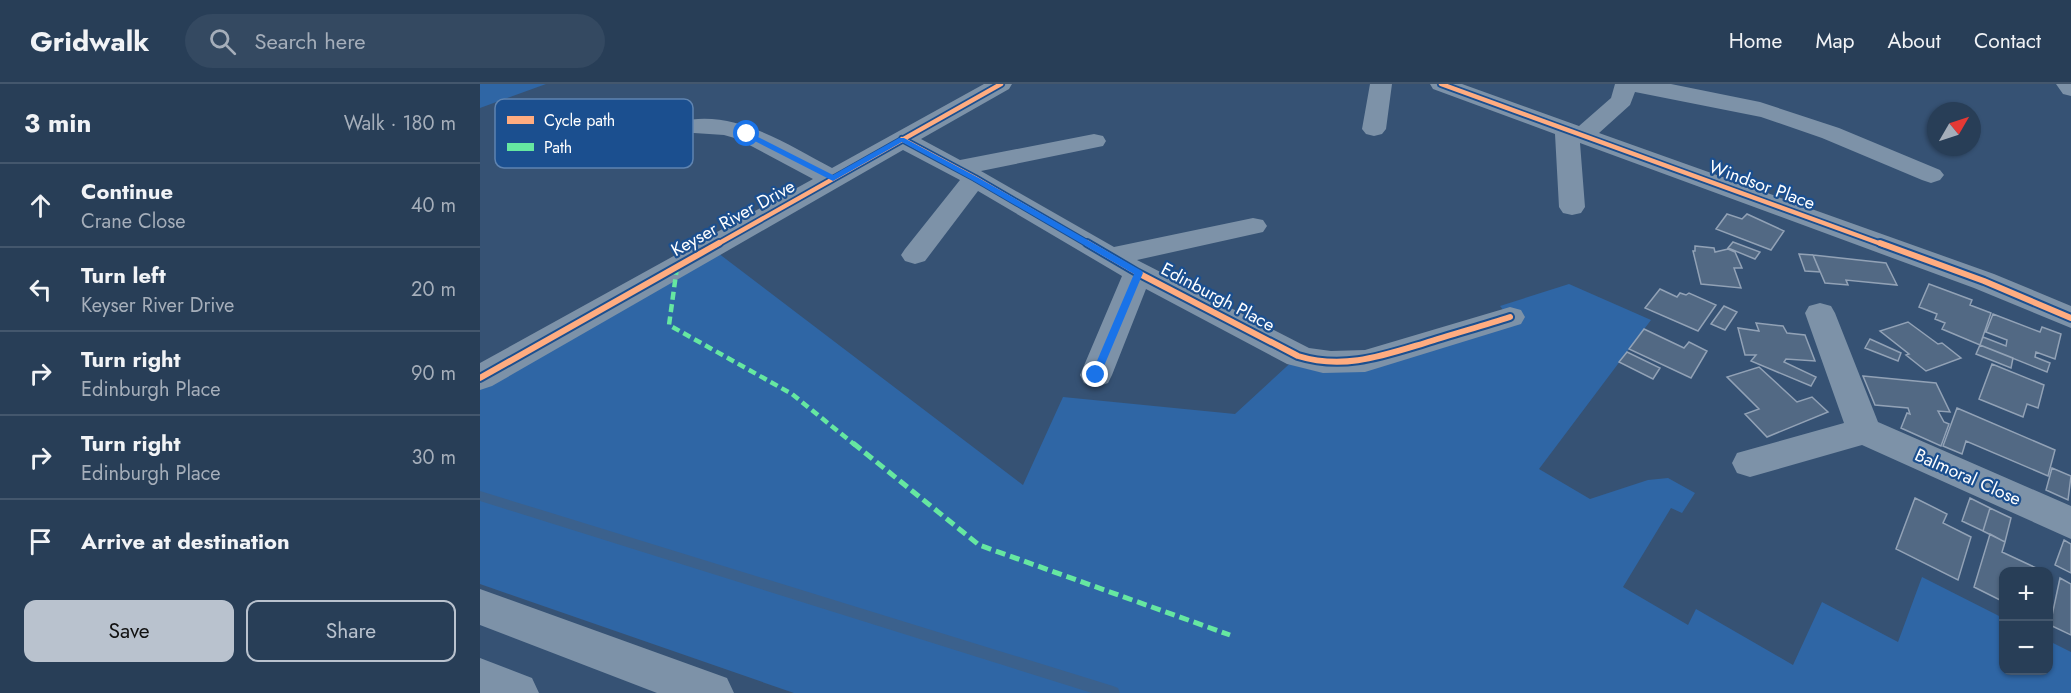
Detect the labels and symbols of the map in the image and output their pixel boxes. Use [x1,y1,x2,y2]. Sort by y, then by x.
legend [495,99,693,168]
north arrow [1927,102,1981,156]
text: Cycle path [544,109,615,132]
route start [733,120,759,146]
text: Path [544,136,572,159]
street label: Windsor Place [1705,154,1819,216]
street label: Keyser River Drive [666,173,800,263]
street label: Edinburgh Place [1156,256,1280,338]
route end [1082,361,1108,387]
street label: Balmoral Close [1911,442,2025,512]

